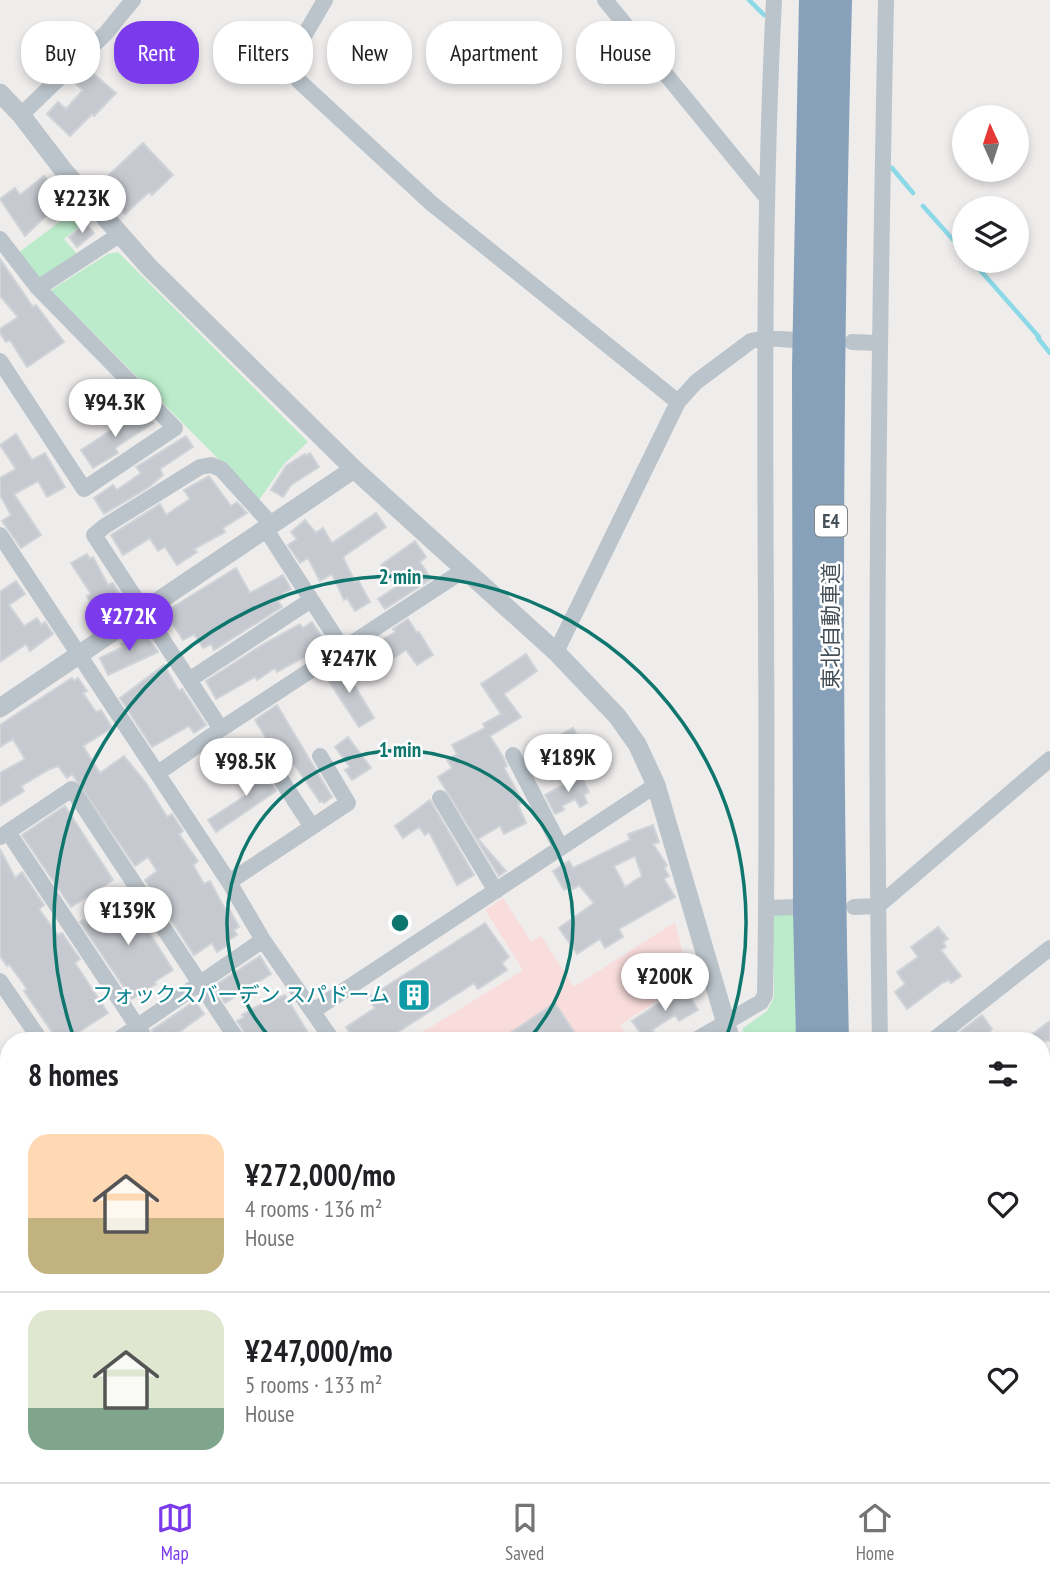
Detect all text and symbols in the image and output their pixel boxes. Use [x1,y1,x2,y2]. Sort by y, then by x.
chip: Buy [21,21,100,84]
chip: Rent [114,21,199,84]
chip: Filters [213,21,313,84]
chip: New [327,21,412,84]
chip: Apartment [426,21,562,84]
chip: House [576,21,675,84]
north arrow [952,105,1029,182]
map controls [952,105,1029,273]
pin: ¥223K [33,176,131,235]
text: ¥223K [54,183,110,212]
button: layers [952,196,1029,273]
pin: ¥94.3K [58,380,172,439]
text: ¥94.3K [85,387,145,416]
road number: E4 [815,506,847,536]
text: 2 min [379,563,421,590]
street label: 東北自動車道 [817,563,844,689]
pin: ¥272K [80,594,178,653]
text: ¥272K [101,601,157,630]
pin: ¥247K [300,636,398,695]
text: ¥247K [321,643,377,672]
pin: ¥189K [519,734,617,794]
text: 1 min [379,736,421,763]
pin: ¥98.5K [189,738,303,798]
text: ¥189K [540,742,596,771]
text: ¥98.5K [216,746,276,775]
pin: ¥139K [79,888,177,947]
text: ¥139K [100,895,156,924]
centre of rings [388,911,412,935]
pin: ¥200K [616,954,714,1013]
text: ¥200K [637,961,693,990]
building icon: フォックスバーデン スパドーム [395,976,433,1014]
place label: フォックスバーデン スパドーム [92,981,390,1008]
text: 8 homes [28,1055,119,1094]
icon: filters [984,1055,1022,1093]
text: ¥272,000/mo [245,1155,396,1194]
icon: home [84,1162,168,1246]
icon: heart [984,1185,1022,1223]
text: 4 rooms · 136 m² [245,1194,382,1223]
text: House [245,1223,295,1252]
text: ¥247,000/mo [245,1331,393,1370]
icon: home [84,1338,168,1422]
icon: heart [984,1361,1022,1399]
text: 5 rooms · 133 m² [245,1370,382,1399]
text: House [245,1399,295,1428]
tab: Map [156,1499,194,1565]
tab: Saved [505,1499,544,1565]
tab: Home [856,1499,894,1565]

